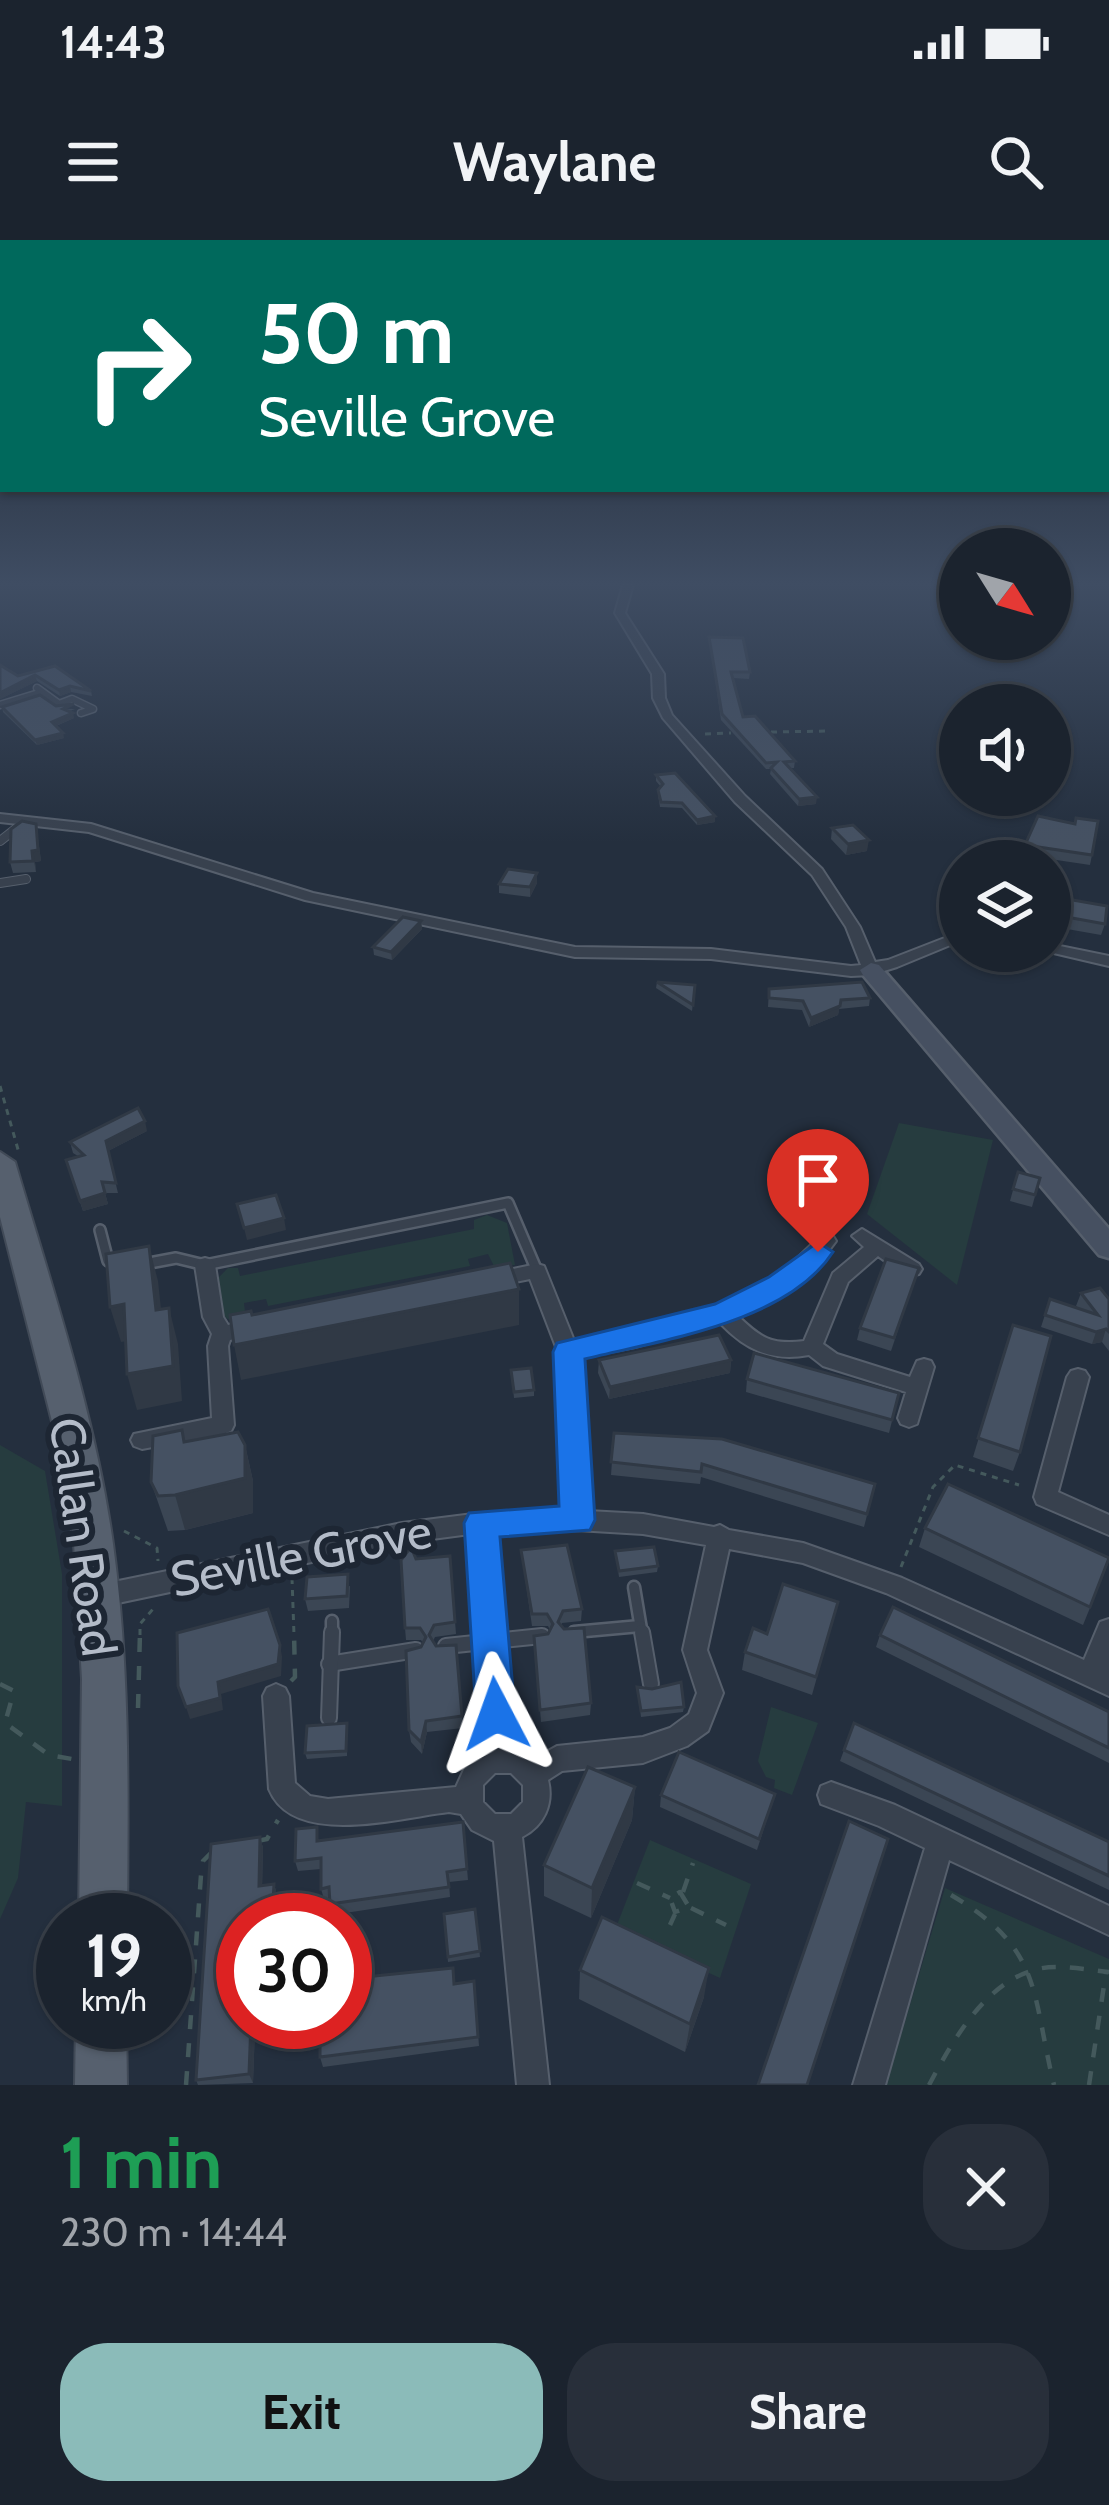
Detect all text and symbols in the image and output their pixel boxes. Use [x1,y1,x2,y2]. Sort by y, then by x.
text: 14:43 [60,15,167,69]
icon: menu [60,129,126,195]
text: Waylane [453,129,656,195]
icon: search [983,129,1049,195]
text: 50 m [258,282,454,384]
icon: right [60,288,216,444]
text: Seville Grove [258,384,555,450]
north arrow [939,528,1071,660]
map controls [939,528,1071,972]
button: sound [939,684,1071,816]
button: layers [939,840,1071,972]
pin [767,1129,869,1252]
icon: arrive [785,1147,851,1213]
street label: Callan Road [38,1414,128,1660]
street label: Seville Grove [166,1501,436,1609]
position arrow [433,1651,559,1777]
speed limit sign: 30 [216,1893,372,2049]
text: 19 [86,1919,142,1992]
text: km/h [81,1982,147,2019]
text: 1 min [60,2119,222,2206]
button: close [923,2124,1049,2250]
text: 230 m · 14:44 [60,2208,287,2256]
button: Exit [60,2343,543,2481]
button: Share [567,2343,1049,2481]

